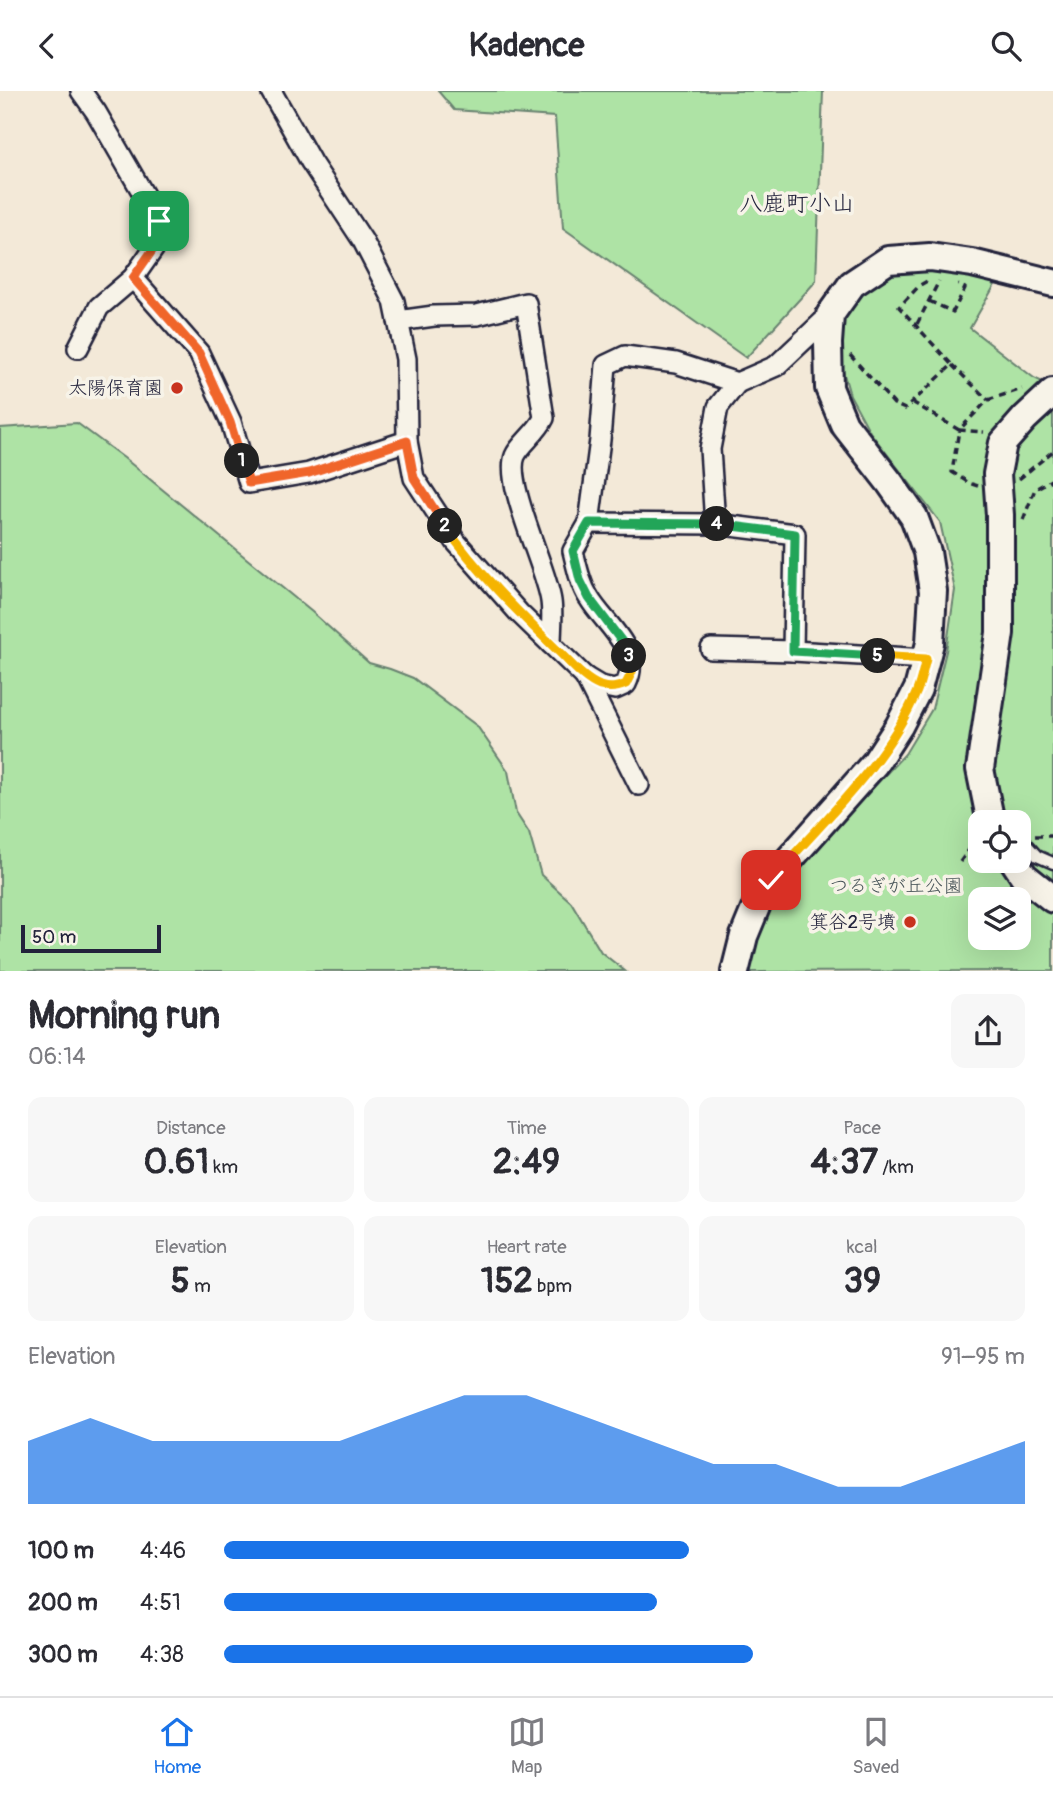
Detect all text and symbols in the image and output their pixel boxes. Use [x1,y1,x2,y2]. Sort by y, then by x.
text: Kadence [469,26,584,66]
icon: back [28,27,66,65]
icon: search [987,27,1025,65]
district label: 八鹿町小山 [740,189,855,218]
pin [129,191,189,251]
icon: arrive [140,202,178,240]
place label: 太陽保育園 [68,376,163,400]
marker: 太陽保育園 [169,380,185,396]
pin: 1 [224,443,260,479]
text: 1 [238,448,245,472]
pin: 4 [700,507,734,541]
pin: 2 [428,509,462,543]
text: 4 [711,511,722,535]
text: 2 [439,513,450,537]
pin: 3 [612,639,646,673]
pin: 5 [860,639,896,673]
text: 3 [623,643,634,667]
text: 5 [872,643,883,667]
map controls [968,810,1031,950]
button: locate [968,810,1031,873]
pin [741,850,801,910]
icon: check [752,861,790,899]
park label: つるぎが丘公園 [829,874,963,898]
button: layers [968,887,1031,950]
place label: 箕谷2号墳 [809,910,896,934]
marker: 箕谷2号墳 [902,914,918,930]
scale bar [21,923,161,954]
text: 50 m [32,925,76,949]
text: Morning run [28,992,220,1040]
button: share [951,994,1025,1068]
text: 06:14 [28,1042,86,1071]
text: Distance [156,1116,226,1140]
text: Time [507,1116,546,1140]
text: Pace [843,1116,881,1140]
text: 0.61 [144,1140,209,1184]
text: 2:49 [493,1140,560,1184]
text: 4:37 [810,1140,878,1184]
text: km [209,1155,238,1179]
text: /km [878,1155,914,1179]
text: Elevation [155,1235,227,1259]
text: Heart rate [486,1235,567,1259]
text: kcal [847,1235,878,1259]
text: 5 [171,1259,190,1303]
text: 152 [481,1259,533,1303]
text: 39 [843,1259,881,1303]
text: m [190,1274,211,1298]
text: bpm [533,1274,572,1298]
text: Elevation [28,1342,116,1371]
text: 91–95 m [941,1342,1025,1371]
text: 100 m [28,1536,94,1565]
text: 4:46 [140,1536,186,1565]
text: 200 m [28,1588,98,1617]
text: 4:51 [140,1588,181,1617]
text: 300 m [28,1640,98,1669]
text: 4:38 [140,1640,184,1669]
tab: Home [153,1713,201,1779]
tab: Map [508,1713,546,1779]
tab: Saved [853,1713,900,1779]

